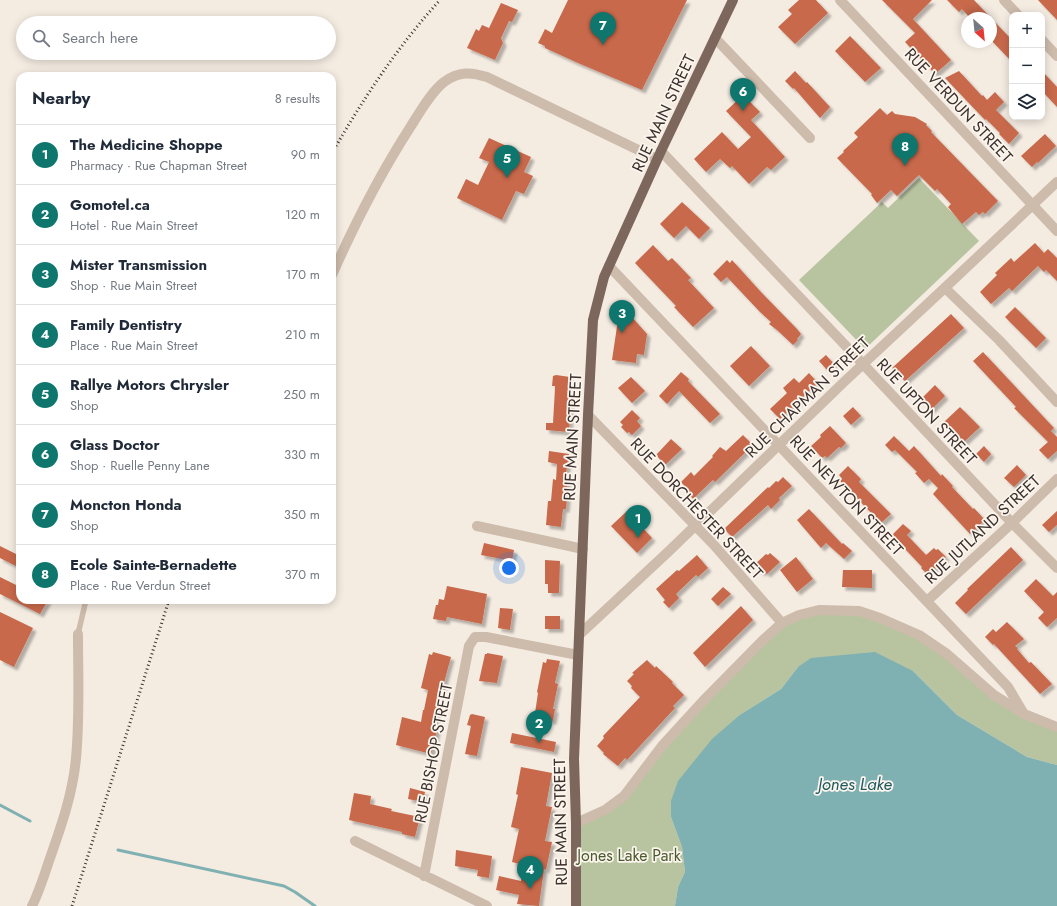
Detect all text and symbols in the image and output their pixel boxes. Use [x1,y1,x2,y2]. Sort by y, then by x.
pin: 7 [590,12,616,45]
north arrow [961,12,997,48]
map controls [1009,12,1045,120]
button: + [1009,12,1045,48]
search box [16,16,336,60]
icon: search [30,27,52,49]
text: Search here [62,27,138,49]
street label: RUE VERDUN STREET [899,43,1018,168]
button: − [1009,48,1045,84]
street label: RUE MAIN STREET [626,50,701,176]
pin: 6 [730,78,756,111]
button: layers [1009,84,1045,120]
text: Nearby [32,86,90,110]
text: 8 results [275,89,320,108]
pin: 8 [892,133,918,166]
text: The Medicine Shoppe [70,134,223,156]
text: 1 [42,145,48,164]
text: 90 m [291,145,320,164]
pin: 5 [494,145,520,178]
text: Pharmacy · Rue Chapman Street [70,156,247,175]
text: Gomotel.ca [70,194,150,216]
text: 2 [41,205,49,224]
text: 120 m [285,205,320,224]
text: Hotel · Rue Main Street [70,216,198,235]
text: Mister Transmission [70,254,207,276]
text: 3 [41,265,49,284]
text: 170 m [285,265,320,284]
text: Shop · Rue Main Street [70,276,197,295]
pin: 3 [609,300,635,333]
text: Family Dentistry [70,314,182,336]
text: 4 [40,325,50,344]
text: 210 m [285,325,320,344]
street label: RUE CHAPMAN STREET [740,331,875,463]
text: Place · Rue Main Street [70,336,198,355]
street label: RUE UPTON STREET [871,353,982,470]
street label: RUE MAIN STREET [558,372,587,501]
text: Rallye Motors Chrysler [70,374,229,396]
text: 5 [41,385,49,404]
text: 250 m [283,385,320,404]
text: Shop [70,396,98,415]
street label: RUE NEWTON STREET [785,430,909,561]
street label: RUE DORCHESTER STREET [625,433,769,584]
text: Glass Doctor [70,434,160,456]
text: 6 [41,445,49,464]
text: 330 m [284,445,320,464]
text: Shop · Ruelle Penny Lane [70,456,210,475]
street label: RUE JUTLAND STREET [919,469,1046,589]
text: Moncton Honda [70,494,182,516]
text: 7 [41,505,49,524]
text: 350 m [284,505,320,524]
pin: 1 [625,505,651,538]
text: Shop [70,516,98,535]
text: Ecole Sainte-Bernadette [70,554,237,576]
your location [499,558,519,578]
text: 8 [41,565,49,584]
text: 370 m [284,565,320,584]
text: Place · Rue Verdun Street [70,576,210,595]
street label: RUE BISHOP STREET [409,681,458,825]
pin: 2 [526,710,552,743]
street label: RUE MAIN STREET [548,758,573,886]
water label: Jones Lake [815,772,893,796]
park label: Jones Lake Park [575,844,682,867]
pin: 4 [517,856,543,889]

